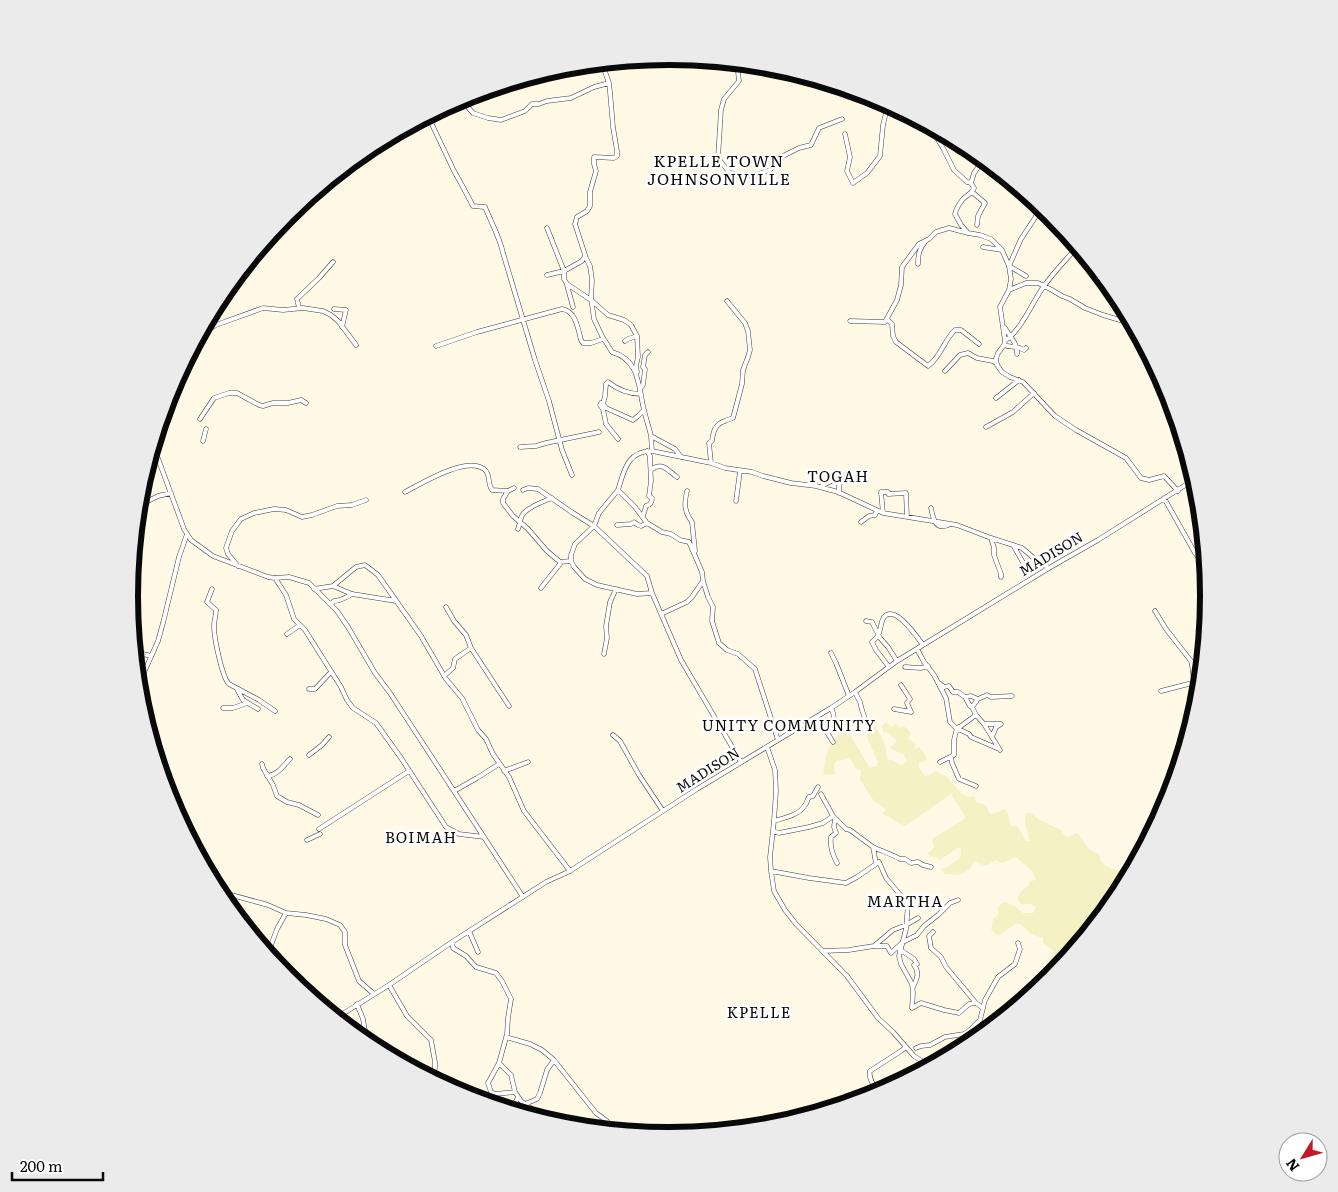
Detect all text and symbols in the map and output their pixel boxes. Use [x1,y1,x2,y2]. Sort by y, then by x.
district label: KPELLE TOWN JOHNSONVILLE [647,148,791,190]
district label: TOGAH [807,464,869,487]
street label: MADISON [1015,526,1086,580]
district label: UNITY COMMUNITY [702,713,876,736]
street label: MADISON [672,742,743,797]
district label: BOIMAH [385,825,457,848]
district label: MARTHA [867,889,943,912]
district label: KPELLE [727,1000,791,1023]
north arrow [1278,1132,1328,1182]
scale bar [12,1150,104,1182]
text: 200 m [20,1154,63,1177]
text: N [1280,1155,1303,1176]

